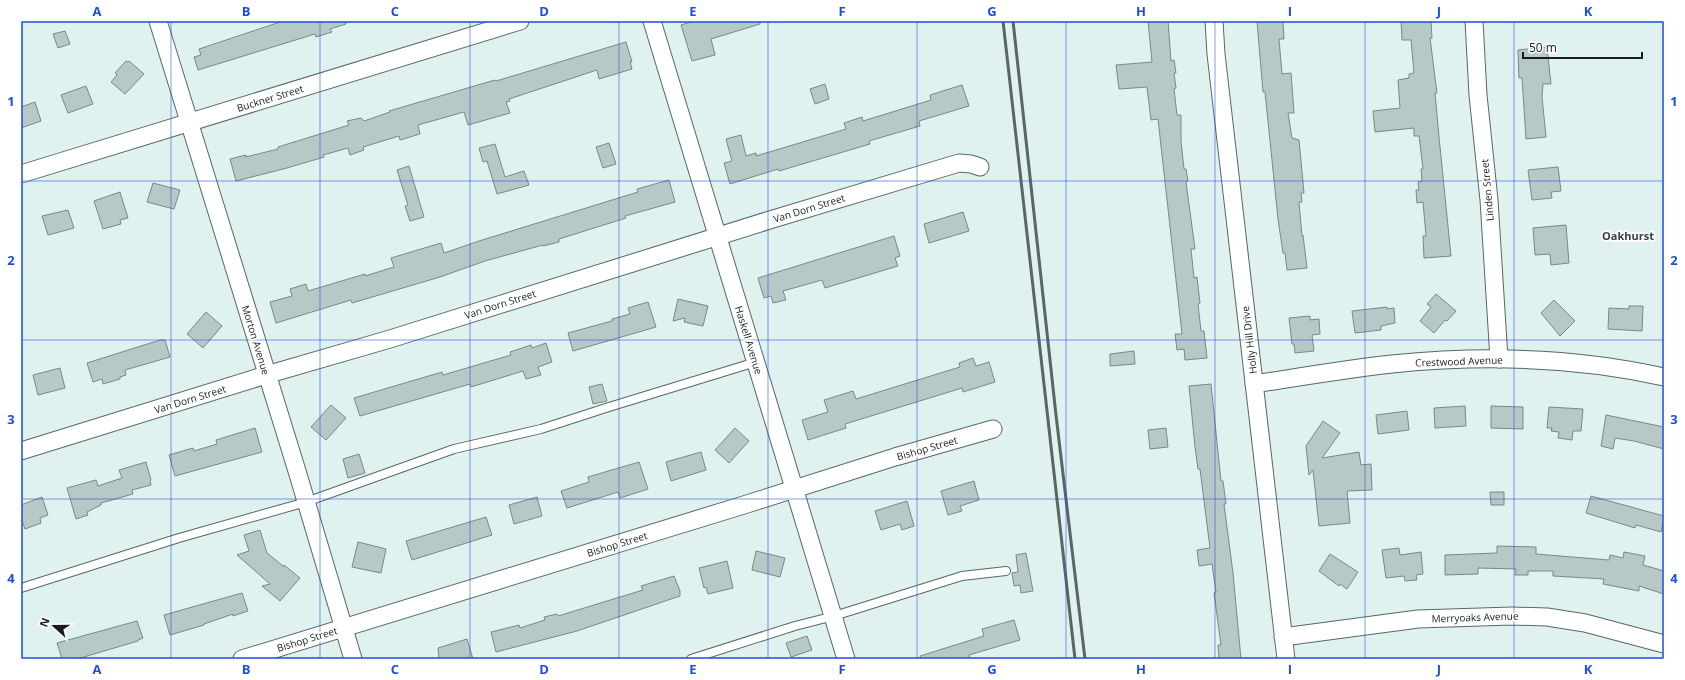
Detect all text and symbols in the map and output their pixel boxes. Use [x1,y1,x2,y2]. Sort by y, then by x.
text: A [93,2,102,20]
text: B [242,2,251,20]
text: C [391,2,399,20]
text: D [539,2,549,20]
text: E [689,2,697,20]
text: F [838,2,846,20]
text: G [987,2,997,20]
text: H [1136,2,1146,20]
text: I [1288,2,1292,20]
text: J [1436,2,1441,20]
text: K [1584,2,1593,20]
scale bar [1523,34,1642,60]
text: 50 m [1529,39,1557,56]
street label: Buckner Street [235,81,305,115]
text: 1 [7,92,15,110]
text: 1 [1670,92,1678,110]
street label: Linden Street [1477,158,1497,222]
street label: Van Dorn Street [771,190,847,226]
district label: Oakhurst [1602,228,1654,243]
text: 2 [7,251,15,269]
text: 2 [1670,251,1678,269]
street label: Van Dorn Street [463,286,538,322]
street label: Morton Avenue [239,303,273,377]
street label: Haskell Avenue [732,304,766,376]
street label: Holly Hill Drive [1238,305,1260,375]
street label: Crestwood Avenue [1415,352,1503,370]
street label: Van Dorn Street [152,381,228,417]
text: 3 [7,410,15,428]
text: 3 [1670,410,1678,428]
street label: Bishop Street [895,433,959,463]
street label: Bishop Street [585,528,649,560]
text: 4 [7,569,15,587]
text: 4 [1670,569,1678,587]
north arrow [34,606,74,646]
street label: Merryoaks Avenue [1431,608,1519,626]
text: N [36,615,53,629]
street label: Bishop Street [275,623,339,655]
text: A [93,660,102,678]
text: B [242,660,251,678]
text: C [391,660,399,678]
text: D [539,660,549,678]
text: E [689,660,697,678]
text: F [838,660,846,678]
text: G [987,660,997,678]
text: H [1136,660,1146,678]
text: I [1288,660,1292,678]
text: J [1436,660,1441,678]
text: K [1584,660,1593,678]

